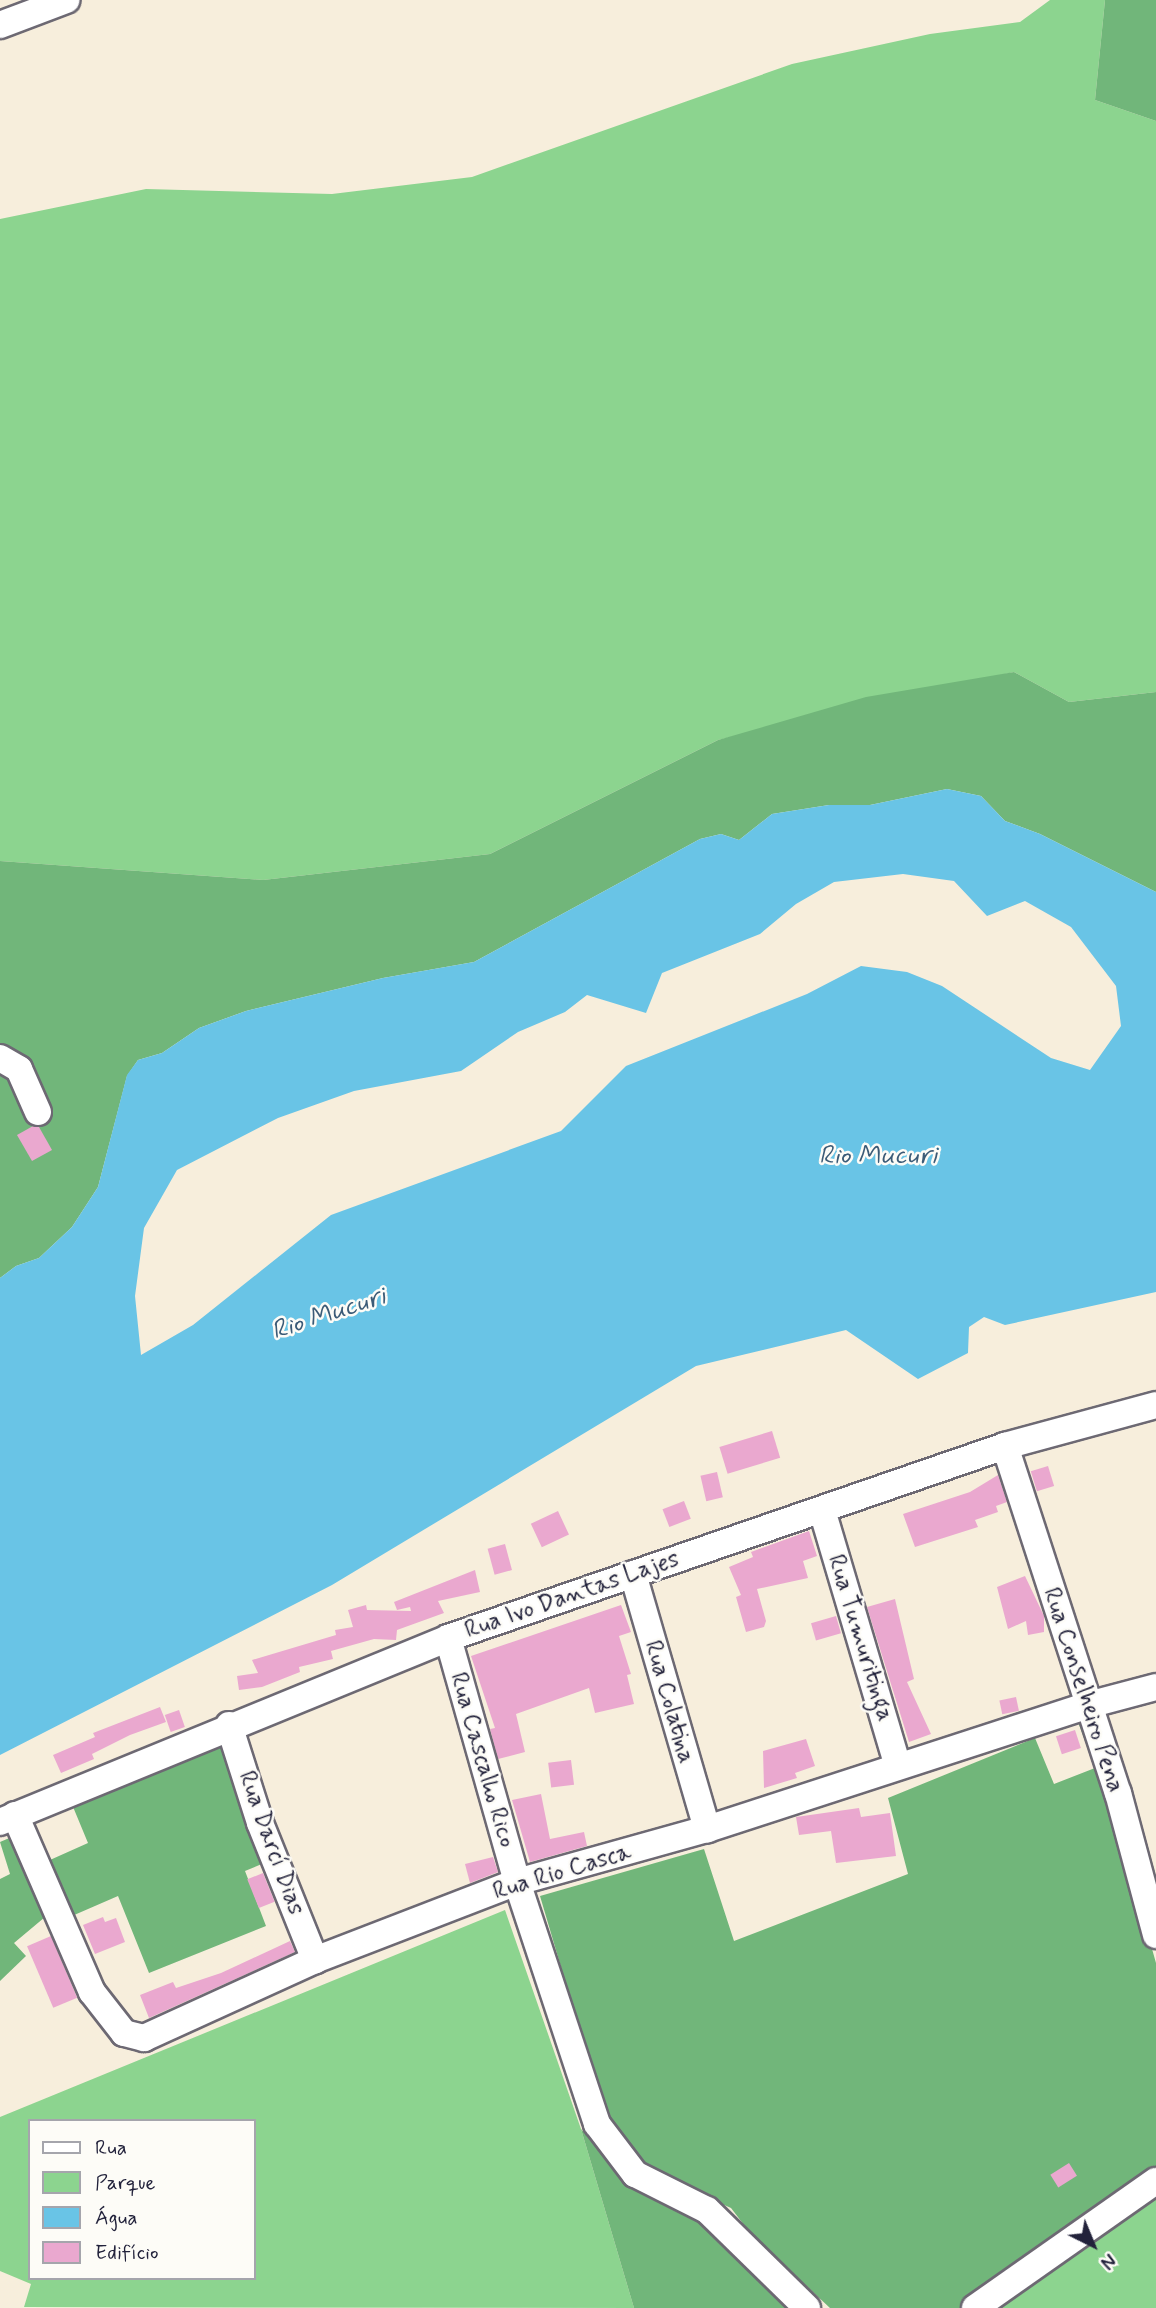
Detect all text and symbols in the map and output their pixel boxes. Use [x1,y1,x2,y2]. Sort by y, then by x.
water label: Rio Mucuri [821,1141,935,1173]
water label: Rio Mucuri [270,1283,388,1347]
street label: Rua Ivo Dantas Lajes [463,1545,681,1645]
street label: Rua Tumuritinga [822,1555,898,1721]
street label: Rua Conselheiro Pena [1036,1584,1130,1796]
street label: Rua Colatina [638,1637,700,1767]
street label: Rua Cascalho Rico [444,1670,520,1850]
street label: Rua Darcí Dias [232,1768,310,1918]
street label: Rua Rio Casca [491,1838,633,1906]
legend [28,2119,256,2280]
text: Rua [95,2134,127,2162]
text: Parque [95,2169,155,2197]
text: Água [95,2204,137,2232]
north arrow [1058,2210,1128,2280]
text: Edifício [95,2239,159,2267]
text: N [1095,2247,1121,2274]

